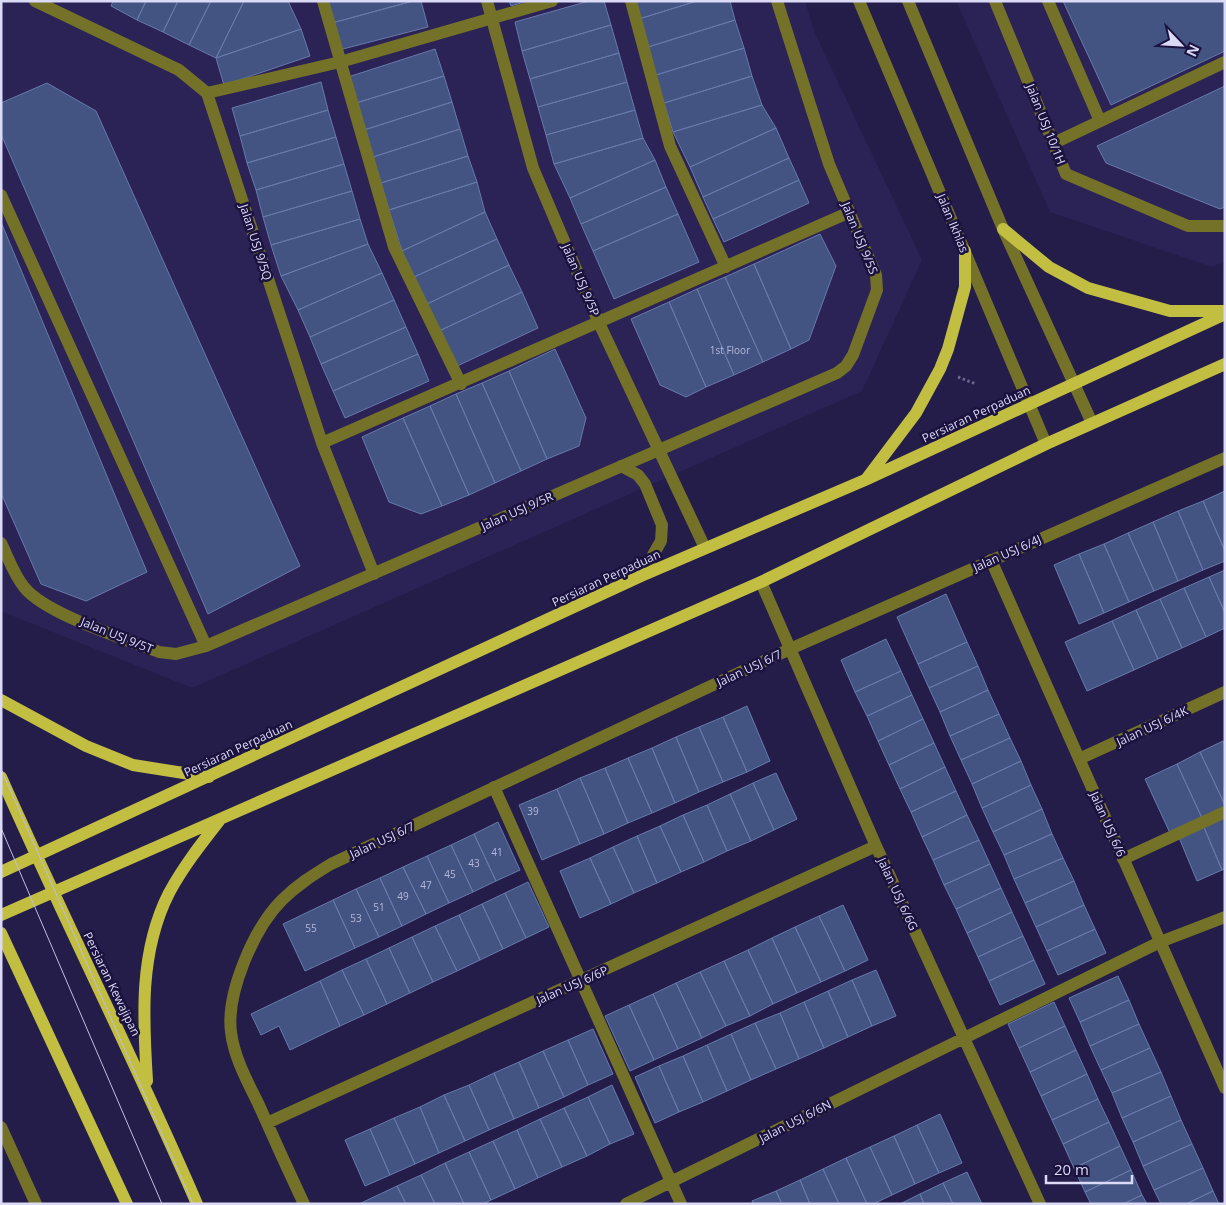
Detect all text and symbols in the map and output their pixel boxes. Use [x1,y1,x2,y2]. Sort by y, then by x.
north arrow [1156,20,1206,70]
text: N [1182,42,1204,60]
street label: Jalan USJ 10/1H [1022,80,1070,167]
street label: Jalan Ikhlas [933,190,973,255]
street label: Jalan USJ 9/5S [837,198,882,277]
street label: Jalan USJ 9/5Q [235,201,276,282]
street label: Jalan USJ 9/5P [558,240,604,319]
house number: 1st Floor [710,343,750,357]
street label: Persiaran Perpaduan [919,381,1033,447]
street label: Jalan USJ 9/5R [477,487,556,535]
street label: Jalan USJ 6/4J [969,530,1044,576]
street label: Persiaran Perpaduan [549,545,663,611]
street label: Jalan USJ 9/5T [77,612,156,657]
street label: Jalan USJ 6/7 [713,645,784,691]
street label: Jalan USJ 6/4K [1113,702,1191,750]
street label: Persiaran Perpaduan [181,715,295,781]
street label: Jalan USJ 6/6 [1086,788,1130,859]
house number: 39 [527,804,539,818]
street label: Jalan USJ 6/7 [346,817,417,863]
house number: 41 [491,845,503,859]
street label: Jalan USJ 6/6G [873,854,922,933]
house number: 43 [468,856,480,870]
house number: 45 [444,867,456,881]
house number: 47 [420,878,432,892]
house number: 49 [397,889,409,903]
house number: 51 [373,900,385,914]
house number: 53 [350,911,362,925]
house number: 55 [305,921,317,935]
street label: Persiaran Kewajipan [79,929,145,1039]
street label: Jalan USJ 6/6P [532,962,611,1009]
street label: Jalan USJ 6/6N [755,1096,834,1147]
scale bar [1046,1152,1132,1184]
text: 20 m [1054,1159,1089,1179]

